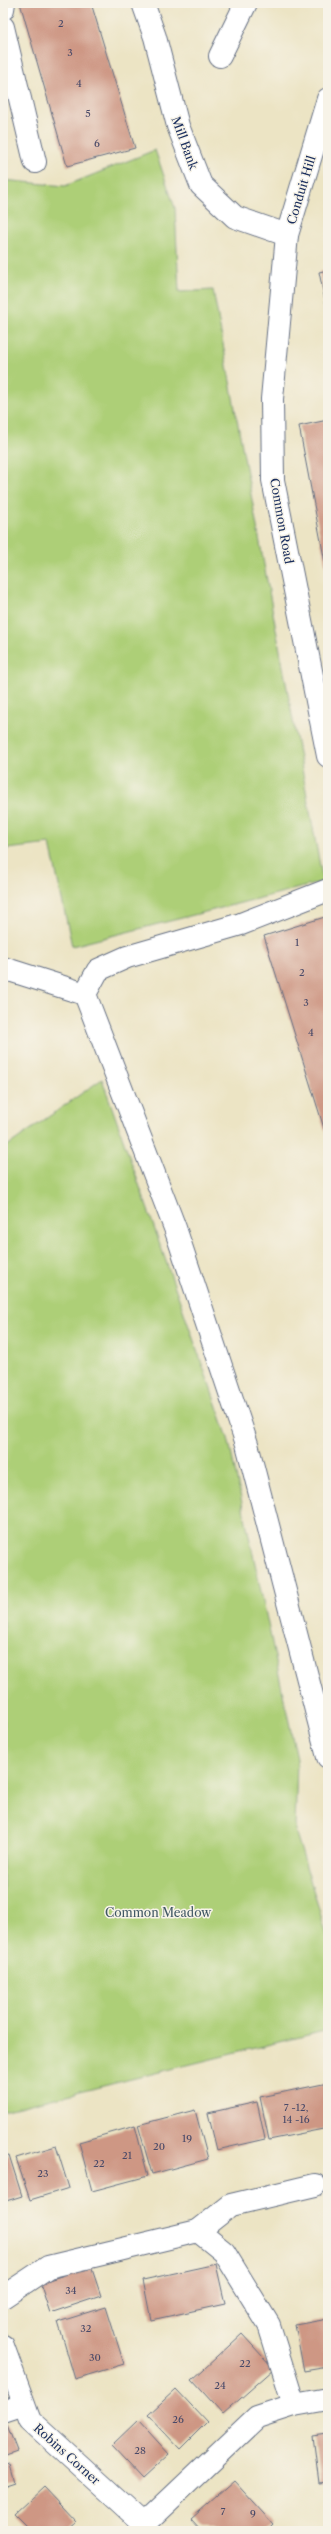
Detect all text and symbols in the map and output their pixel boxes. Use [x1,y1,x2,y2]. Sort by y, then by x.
house number: 2 [58,17,64,30]
house number: 3 [67,46,73,59]
house number: 4 [76,77,82,90]
house number: 5 [85,107,91,120]
street label: Mill Bank [169,114,202,173]
house number: 6 [94,137,100,150]
street label: Conduit Hill [283,153,319,226]
street label: Common Road [267,477,297,566]
house number: 1 [295,936,300,949]
house number: 2 [299,966,305,979]
house number: 3 [303,996,309,1009]
house number: 4 [308,1026,314,1039]
park label: Common Meadow [105,1905,212,1920]
house number: 7 -12, 14 -16 [282,2101,310,2126]
house number: 19 [182,2132,192,2145]
house number: 20 [153,2140,165,2153]
house number: 21 [122,2149,133,2162]
house number: 22 [93,2157,105,2170]
house number: 23 [37,2167,49,2180]
house number: 34 [65,2284,77,2297]
house number: 32 [80,2322,92,2335]
house number: 30 [89,2351,101,2364]
house number: 22 [239,2357,251,2370]
house number: 24 [214,2379,226,2392]
house number: 26 [172,2413,184,2426]
street label: Robins Corner [31,2420,103,2488]
house number: 28 [134,2444,146,2457]
house number: 7 [221,2505,226,2518]
house number: 9 [250,2507,256,2520]

